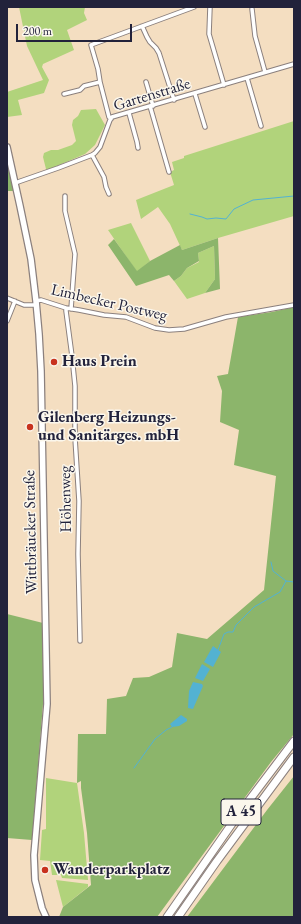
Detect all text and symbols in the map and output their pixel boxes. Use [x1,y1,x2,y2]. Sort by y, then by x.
scale bar [18,16,134,42]
text: 200 m [23,23,52,39]
street label: Gartenstraße [111,74,193,116]
street label: Limbecker Postweg [49,280,169,326]
place label: Haus Prein [62,352,137,372]
marker: Haus Prein [49,357,59,367]
place label: Gilenberg Heizungs- und Sanitärges. mbH [38,408,179,446]
marker: Gilenberg Heizungs- und Sanitärges. mbH [25,422,35,432]
street label: Höhenweg [56,465,76,533]
street label: Wittbräucker Straße [20,470,42,594]
road number: A 45 [221,799,261,825]
place label: Wanderparkplatz [53,860,170,880]
marker: Wanderparkplatz [40,865,50,875]

